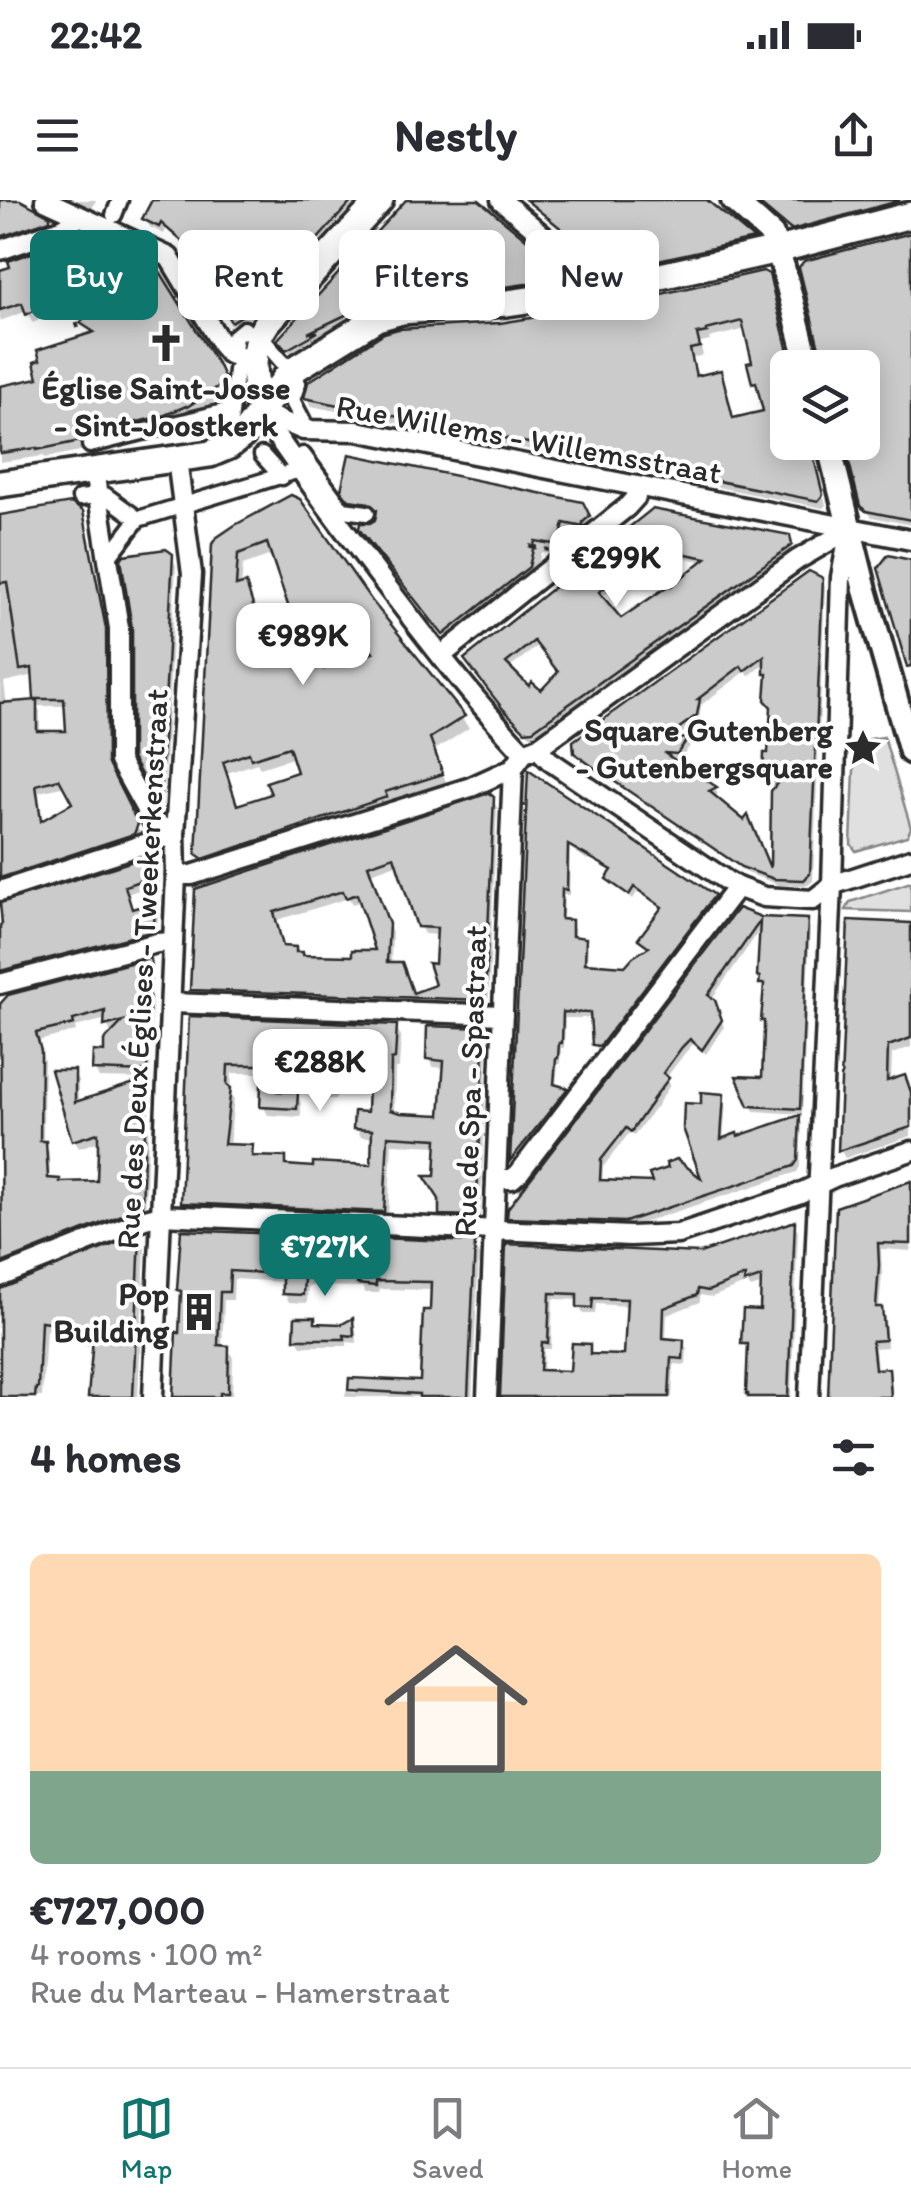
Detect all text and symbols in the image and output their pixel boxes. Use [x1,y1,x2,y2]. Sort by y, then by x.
text: 22:42 [50,12,142,58]
icon: menu [30,108,85,163]
text: Nestly [394,108,517,162]
icon: share [826,108,881,163]
chip: Buy [30,230,158,320]
chip: Rent [178,230,319,320]
chip: Filters [339,230,505,320]
chip: New [525,230,659,320]
church icon: Église Saint-Josse - Sint-Joostkerk [145,322,187,364]
map controls [770,350,880,460]
button: layers [770,350,880,460]
place label: Église Saint-Josse - Sint-Joostkerk [42,369,290,444]
street label: Rue Willems - Willemsstraat [333,386,725,492]
pin: €299K [546,525,686,610]
text: €299K [571,538,661,576]
pin: €989K [233,603,373,688]
text: €989K [258,616,348,654]
street label: Rue des Deux Églises - Tweekerkenstraat [108,688,176,1250]
place label: Square Gutenberg - Gutenbergsquare [576,711,834,786]
place icon: Square Gutenberg - Gutenbergsquare [842,727,884,769]
street label: Rue de Spa - Spastraat [446,924,494,1238]
pin: €288K [250,1029,390,1114]
text: €288K [275,1042,365,1080]
pin: €727K [255,1214,395,1299]
text: €727K [281,1227,369,1265]
place label: Pop Building [54,1275,170,1350]
building icon: Pop Building [178,1291,220,1333]
icon: filters [826,1430,881,1485]
text: 4 homes [30,1432,181,1483]
icon: home [366,1619,546,1799]
text: €727,000 [30,1884,205,1935]
text: 4 rooms · 100 m² [30,1935,262,1973]
text: Rue du Marteau - Hamerstraat [30,1973,450,2011]
tab: Map [119,2091,174,2185]
tab: Saved [412,2091,483,2185]
tab: Home [721,2091,792,2185]

